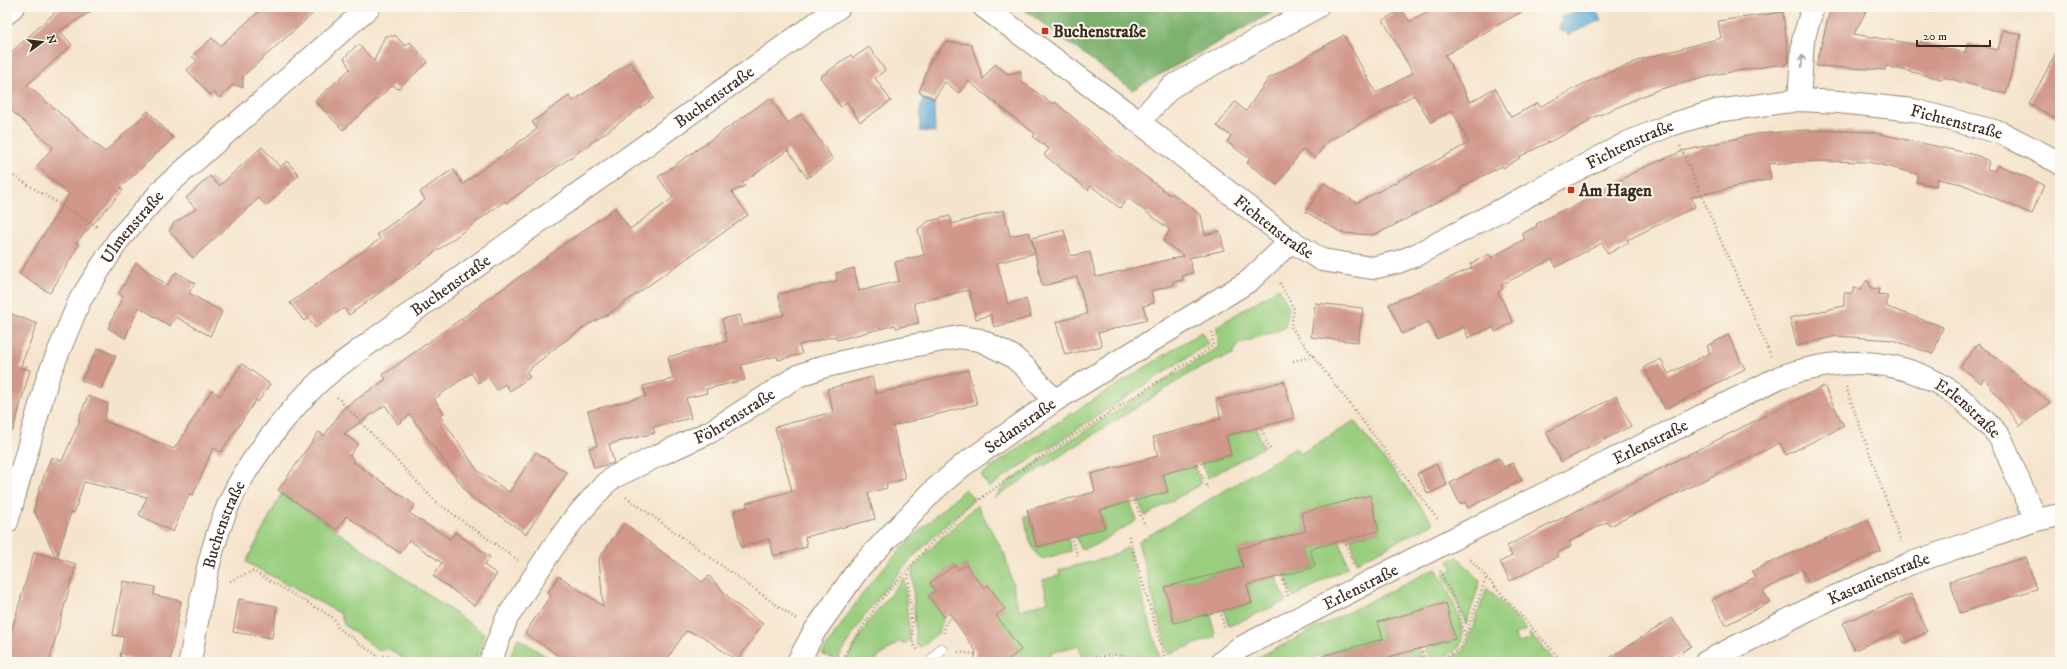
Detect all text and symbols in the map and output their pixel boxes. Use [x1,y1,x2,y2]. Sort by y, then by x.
place label: Buchenstraße [1053,21,1146,43]
north arrow [22,22,62,62]
scale bar [1917,22,1990,48]
marker: Buchenstraße [1040,26,1050,36]
text: 20 m [1923,29,1947,44]
text: N [43,33,59,46]
one-way arrow [1798,55,1805,68]
street label: Buchenstraße [670,61,759,133]
street label: Fichtenstraße [1908,100,2005,145]
street label: Fichtenstraße [1582,115,1677,175]
place label: Am Hagen [1578,180,1652,202]
marker: Am Hagen [1566,185,1576,195]
street label: Ulmenstraße [96,186,169,268]
street label: Fichtenstraße [1229,190,1318,264]
street label: Buchenstraße [407,250,495,322]
street label: Erlenstraße [1930,374,2006,443]
street label: Föhrenstraße [691,383,779,450]
street label: Sedanstraße [980,393,1060,459]
street label: Erlenstraße [1609,414,1692,470]
street label: Buchenstraße [198,477,251,571]
street label: Kastanienstraße [1825,548,1933,611]
street label: Erlenstraße [1320,559,1402,616]

